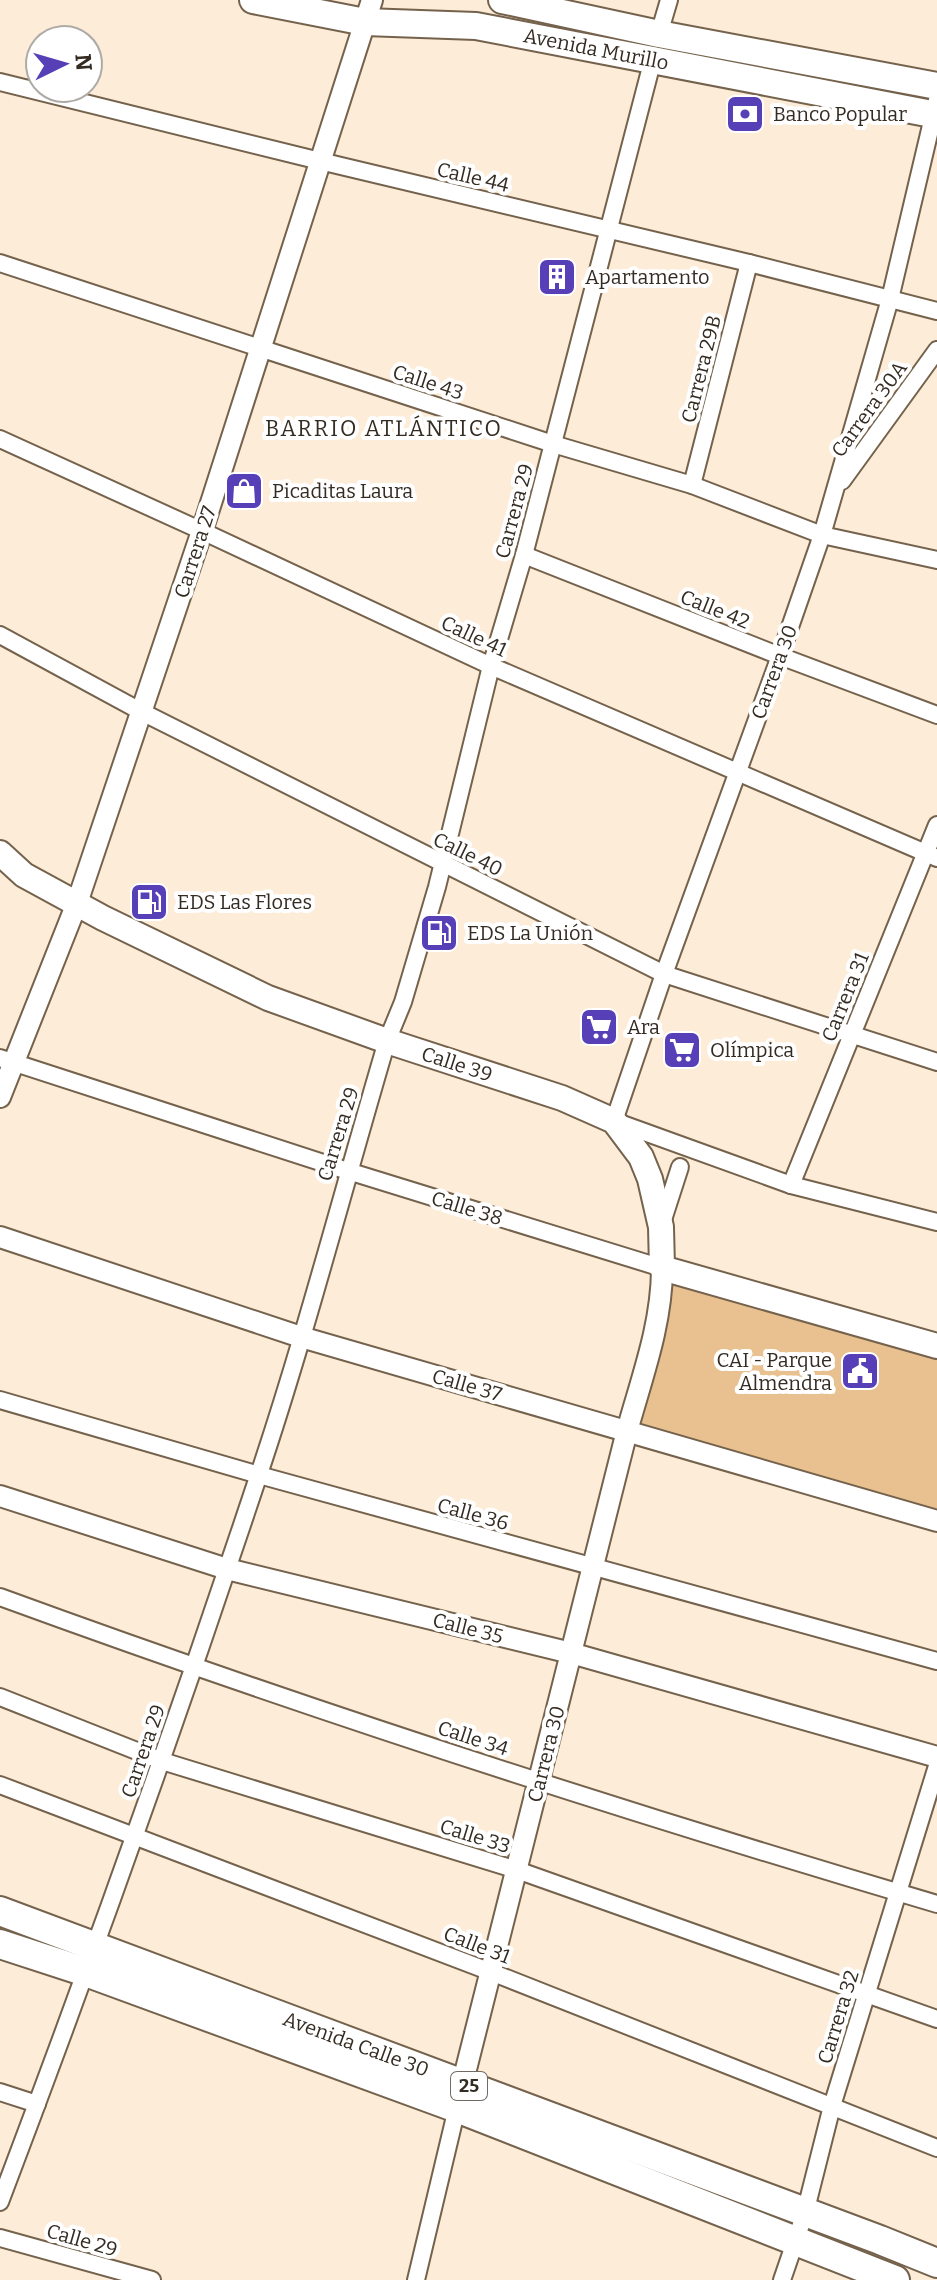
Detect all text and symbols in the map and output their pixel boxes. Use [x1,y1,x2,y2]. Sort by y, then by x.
street label: Avenida Murillo [521,23,671,75]
north arrow [24,24,104,104]
text: N [69,53,98,72]
bank icon: Banco Popular [724,93,766,135]
place label: Banco Popular [773,102,907,126]
street label: Calle 44 [435,157,512,197]
building icon: Apartamento [536,256,578,298]
place label: Apartamento [585,265,710,289]
street label: Carrera 29B [676,313,726,425]
street label: Carrera 30A [826,356,912,462]
street label: Calle 43 [390,359,466,405]
district label: BARRIO ATLÁNTICO [265,415,503,442]
street label: Carrera 29 [490,461,538,561]
shop icon: Picaditas Laura [223,470,265,512]
place label: Picaditas Laura [272,479,413,503]
street label: Carrera 27 [169,503,221,601]
street label: Calle 42 [677,584,753,634]
street label: Calle 41 [437,610,511,662]
street label: Carrera 30 [746,622,802,722]
street label: Calle 40 [429,827,507,881]
fuel station icon: EDS Las Flores [128,881,170,923]
place label: EDS Las Flores [177,890,312,914]
fuel station icon: EDS La Unión [418,912,460,954]
place label: EDS La Unión [467,921,593,945]
street label: Carrera 31 [816,949,874,1045]
supermarket icon: Ara [578,1006,620,1048]
place label: Ara [627,1015,660,1039]
supermarket icon: Olímpica [661,1029,703,1071]
place label: Olímpica [710,1038,794,1062]
street label: Calle 39 [419,1041,495,1087]
street label: Carrera 29 [312,1084,364,1184]
street label: Calle 38 [428,1186,506,1230]
place label: CAI - Parque Almendra [716,1348,832,1395]
public building icon: CAI - Parque Almendra [839,1350,881,1392]
street label: Calle 37 [429,1364,505,1406]
street label: Calle 36 [435,1493,511,1535]
street label: Calle 35 [430,1608,506,1648]
street label: Carrera 29 [116,1701,170,1801]
street label: Carrera 30 [522,1703,570,1805]
street label: Calle 34 [435,1715,512,1761]
street label: Calle 33 [437,1814,513,1858]
street label: Calle 31 [440,1921,514,1969]
street label: Carrera 32 [812,1967,864,2067]
street label: Avenida Calle 30 [280,2006,432,2082]
road number: 25 [451,2072,487,2100]
street label: Calle 29 [44,2218,120,2262]

